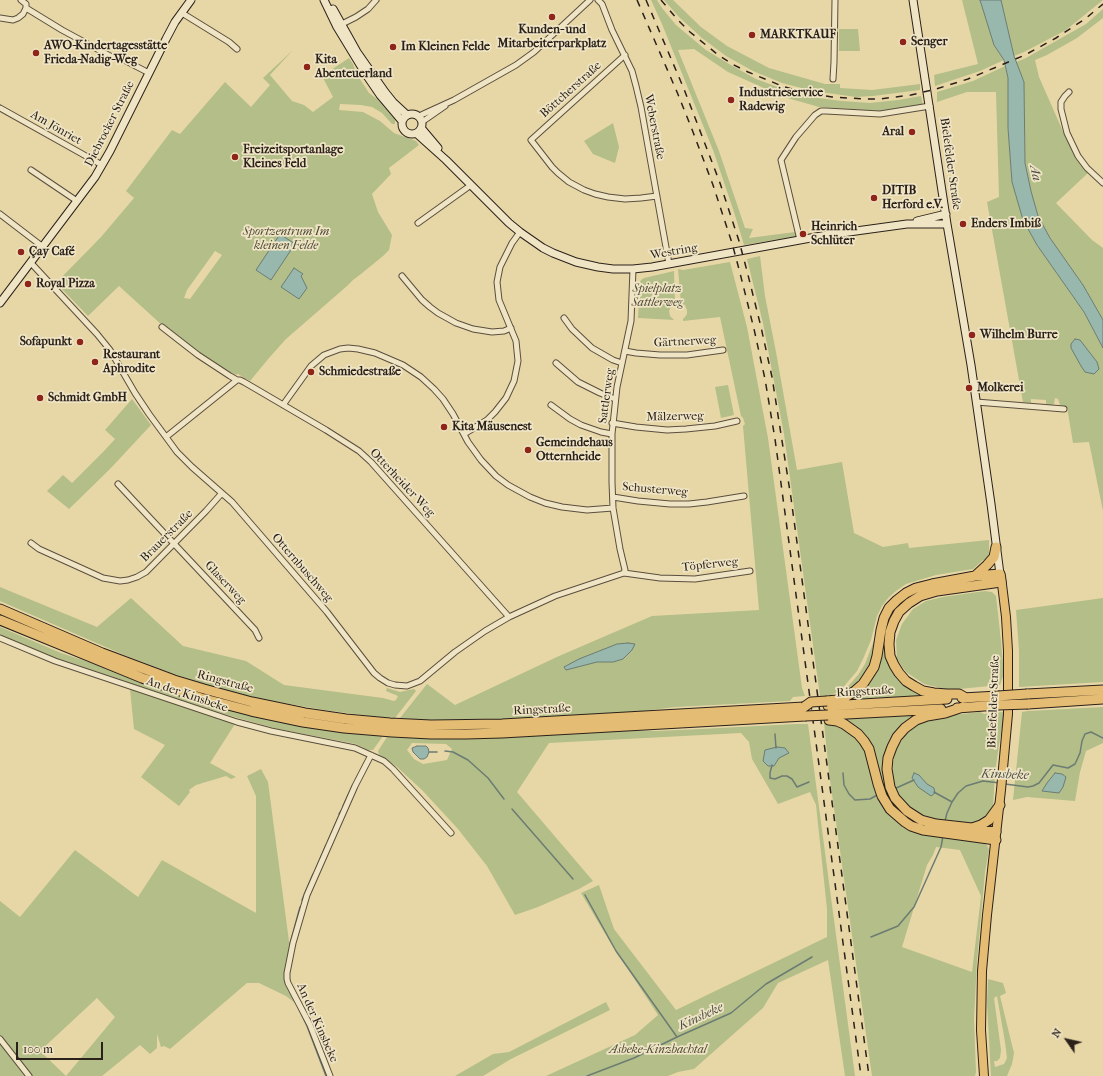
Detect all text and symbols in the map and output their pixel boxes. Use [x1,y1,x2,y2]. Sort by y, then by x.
marker: Kunden- und Mitarbeiterparkplatz [547,12,557,22]
place label: Kunden- und Mitarbeiterparkplatz [498,23,606,51]
place label: MARKTKAUF [760,28,836,42]
marker: MARKTKAUF [747,30,757,40]
place label: Senger [911,35,948,49]
marker: Senger [898,37,908,47]
place label: AWO-Kindertagesstätte Frieda-Nadig-Weg [44,39,167,67]
place label: Im Kleinen Felde [401,40,490,54]
marker: Im Kleinen Felde [388,42,398,52]
marker: AWO-Kindertagesstätte Frieda-Nadig-Weg [31,48,41,58]
place label: Kita Abenteuerland [315,53,392,81]
street label: Böttcherstraße [537,59,605,121]
marker: Kita Abenteuerland [302,62,312,72]
street label: Diebrocker Straße [82,79,138,169]
place label: Industrieservice Radewig [739,86,823,114]
street label: Weberstraße [641,93,667,161]
marker: Industrieservice Radewig [726,95,736,105]
street label: Am Jönriet [28,108,84,148]
street label: Bielefelder Straße [936,117,964,211]
place label: Aral [882,125,904,139]
marker: Aral [907,127,917,137]
place label: Freizeitsportanlage Kleines Feld [243,143,343,171]
marker: Freizeitsportanlage Kleines Feld [230,152,240,162]
water label: Aa [1026,164,1044,182]
place label: DITIB Herford e.V. [882,184,943,212]
marker: DITIB Herford e.V. [869,193,879,203]
place label: Enders Imbiß [971,217,1041,231]
marker: Enders Imbiß [958,219,968,229]
place label: Heinrich Schlüter [811,220,857,248]
park label: Sportzentrum Im kleinen Felde [243,225,329,253]
marker: Heinrich Schlüter [798,229,808,239]
street label: Westring [649,241,699,263]
place label: Çay Café [29,245,75,259]
marker: Çay Café [16,247,26,257]
place label: Royal Pizza [36,277,95,291]
marker: Royal Pizza [23,279,33,289]
park label: Spielplatz Sattlerweg [632,282,682,310]
place label: Wilhelm Burre [980,328,1058,342]
marker: Wilhelm Burre [967,330,977,340]
street label: Gärtnerweg [653,333,717,351]
place label: Sofapunkt [20,335,72,349]
marker: Sofapunkt [75,337,85,347]
place label: Restaurant Aphrodite [103,348,160,376]
marker: Restaurant Aphrodite [90,357,100,367]
place label: Schmiedestraße [319,365,401,379]
marker: Schmiedestraße [306,367,316,377]
street label: Sattlerweg [596,367,618,425]
place label: Molkerei [977,381,1024,395]
marker: Molkerei [964,383,974,393]
place label: Schmidt GmbH [48,391,127,405]
marker: Schmidt GmbH [35,393,45,403]
street label: Mälzerweg [646,409,704,425]
place label: Kita Mäusenest [452,420,532,434]
marker: Kita Mäusenest [439,422,449,432]
place label: Gemeindehaus Otternheide [536,436,613,464]
marker: Gemeindehaus Otternheide [523,445,533,455]
street label: Otterheider Weg [367,446,437,520]
street label: Schusterweg [622,480,688,500]
street label: Brauerstraße [138,507,196,565]
street label: Otternbuschweg [268,531,336,605]
street label: Töpferweg [681,555,739,575]
street label: Glaserweg [201,558,249,608]
street label: Bielefelder Straße [985,655,1003,749]
street label: Ringstraße [195,668,255,696]
street label: An der Kinsbeke [144,674,230,716]
street label: Ringstraße [836,683,894,701]
street label: Ringstraße [513,701,571,719]
water label: Kinsbeke [981,766,1029,784]
street label: An der Kinsbeke [293,981,341,1065]
water label: Kinsbeke [676,1000,726,1034]
north arrow [1047,1020,1087,1060]
text: N [1049,1026,1064,1040]
scale bar [18,1034,105,1060]
text: 100 m [23,1042,53,1056]
park label: Asbeke-Kinzbachtal [609,1043,707,1057]

